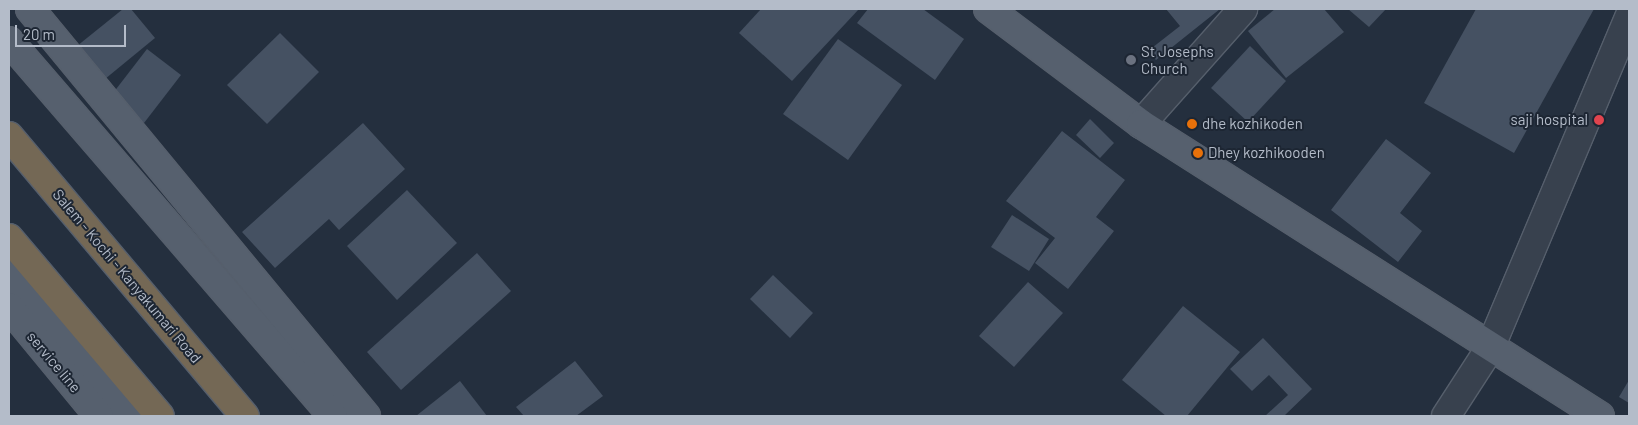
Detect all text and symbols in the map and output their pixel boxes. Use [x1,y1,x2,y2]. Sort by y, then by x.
scale bar [18,15,129,47]
text: 20 m [23,25,55,43]
place label: St Josephs Church [1141,42,1214,77]
marker: St Josephs Church [1125,54,1137,66]
place label: saji hospital [1511,111,1588,129]
marker: saji hospital [1592,113,1606,127]
place label: dhe kozhikoden [1202,115,1303,133]
marker: dhe kozhikoden [1186,118,1198,130]
place label: Dhey kozhikooden [1208,144,1325,162]
marker: Dhey kozhikooden [1192,147,1204,159]
street label: Salem - Kochi - Kanyakumari Road [49,186,205,366]
street label: service line [23,328,85,396]

